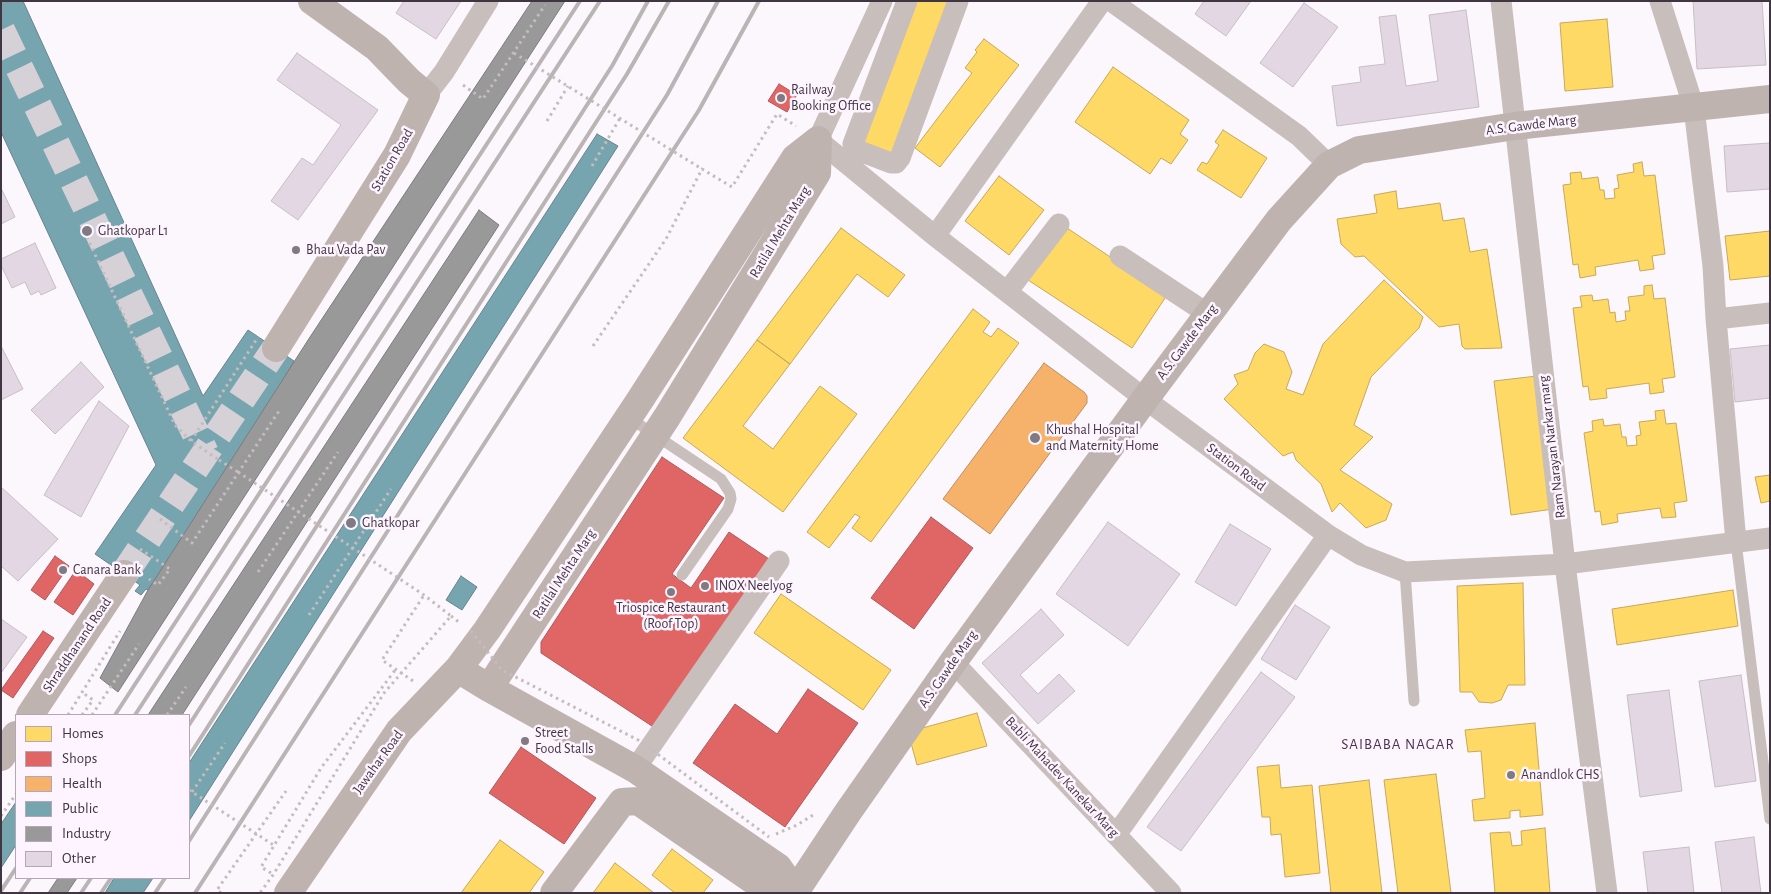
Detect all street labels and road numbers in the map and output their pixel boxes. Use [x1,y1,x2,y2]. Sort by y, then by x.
street label: A.S. Gawde Marg [1485,111,1577,139]
street label: Station Road [367,126,417,194]
street label: Ratilal Mehta Marg [746,183,814,281]
street label: A.S. Gawde Marg [1153,301,1221,383]
street label: Ram Narayan Narkar marg [1535,375,1569,519]
street label: Station Road [1203,439,1269,495]
street label: Ratilal Mehta Marg [529,526,599,622]
street label: Shraddhanand Road [39,594,115,696]
street label: A.S. Gawde Marg [915,627,981,711]
street label: Babli Mahadev Kanekar Marg [1002,713,1122,841]
street label: Jawahar Road [349,727,407,797]

